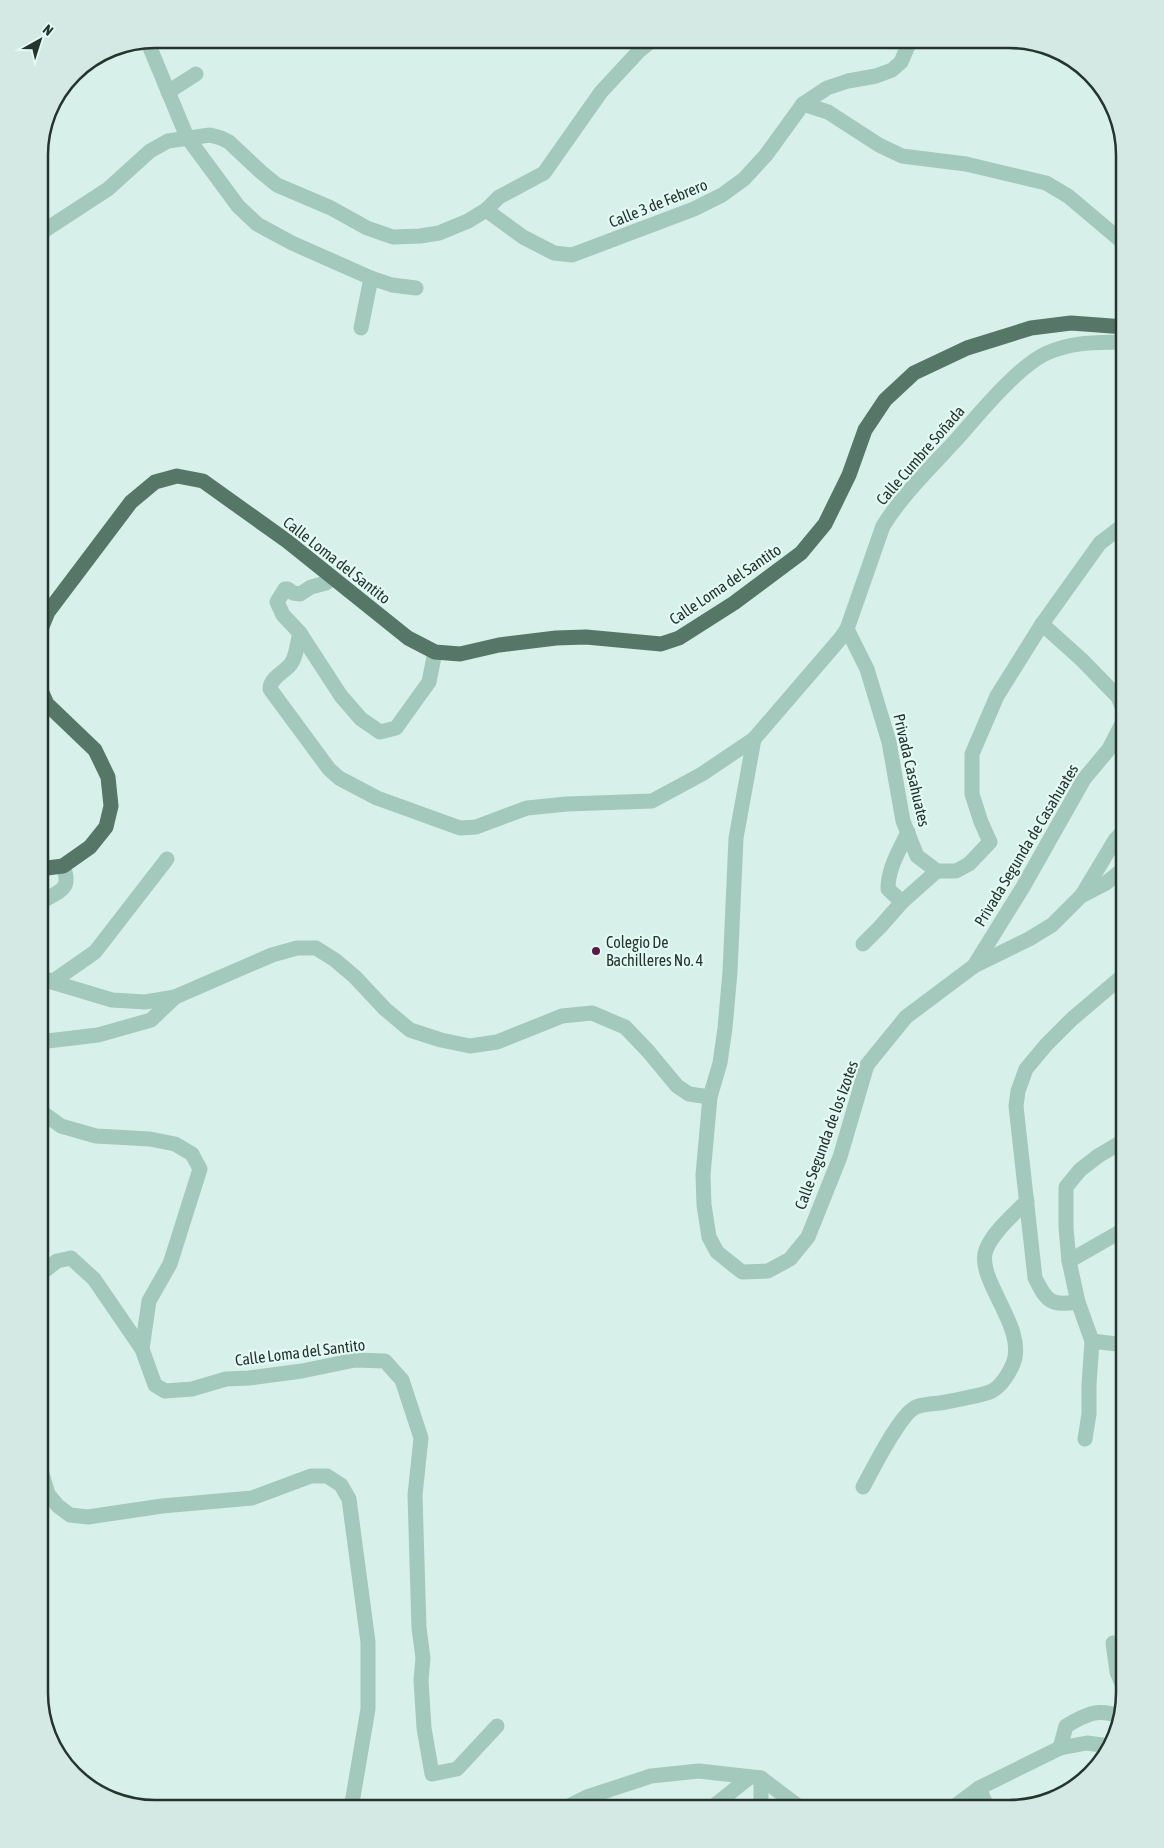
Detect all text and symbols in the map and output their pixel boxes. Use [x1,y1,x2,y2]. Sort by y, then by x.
north arrow [15,15,65,65]
text: N [40,21,56,39]
street label: Calle 3 de Febrero [606,175,710,231]
street label: Calle Cumbre Soñada [872,402,968,508]
street label: Calle Loma del Santito [280,513,394,607]
street label: Calle Loma del Santito [666,540,784,628]
street label: Privada Casahuates [890,712,934,829]
street label: Privada Segunda de Casahuates [970,760,1083,930]
place label: Colegio De Bachilleres No. 4 [606,933,703,969]
marker: Colegio De Bachilleres No. 4 [590,945,602,957]
street label: Calle Segunda de los Izotes [791,1058,862,1212]
street label: Calle Loma del Santito [234,1335,366,1369]

